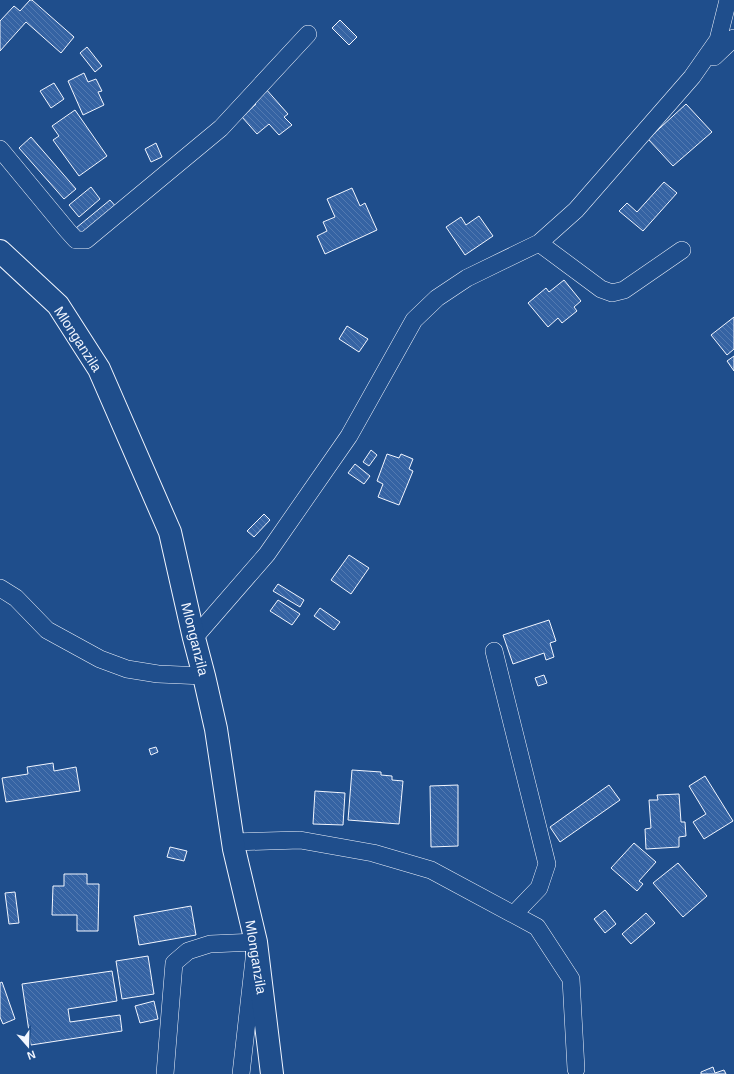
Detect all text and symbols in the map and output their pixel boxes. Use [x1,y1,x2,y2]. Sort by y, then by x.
street label: Mlonganzila [51,303,105,375]
street label: Mlonganzila [178,601,212,677]
street label: Mlonganzila [242,919,270,995]
north arrow [8,1026,48,1066]
text: N [26,1048,37,1062]

